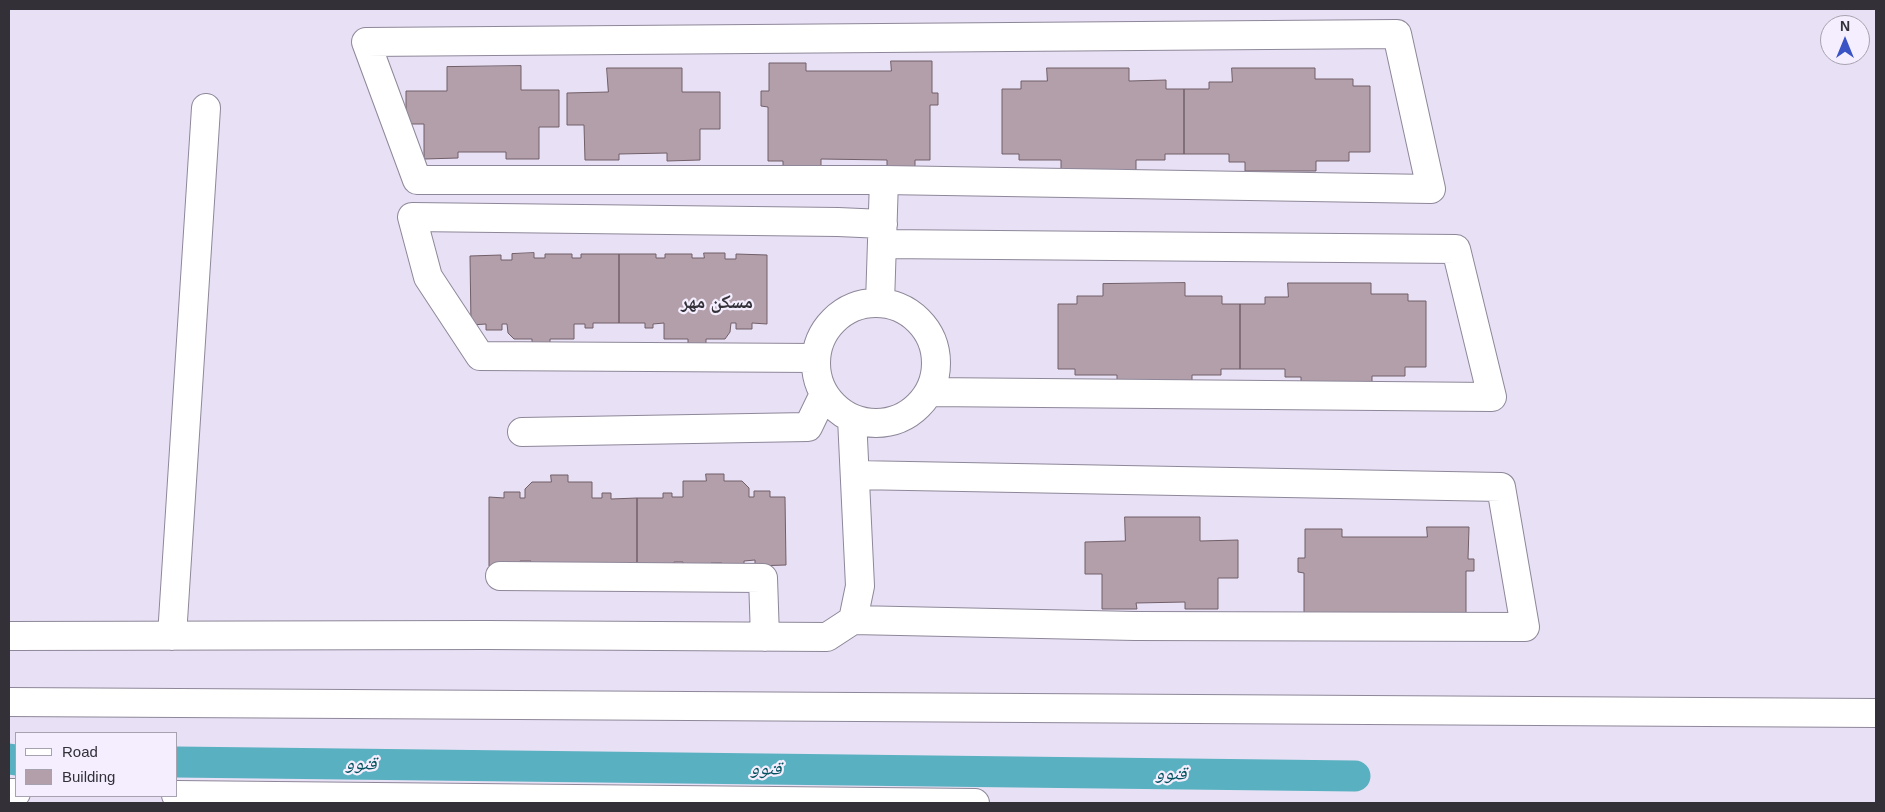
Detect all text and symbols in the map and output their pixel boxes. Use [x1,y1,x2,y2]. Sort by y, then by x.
north arrow [1820,15,1870,65]
text: N [1840,18,1850,34]
district label: مسکن مهر [681,292,753,314]
legend [15,732,178,797]
text: Road [62,743,98,760]
water label: قنوو [345,752,377,776]
water label: قنوو [750,757,782,781]
water label: قنوو [1155,762,1187,786]
text: Building [62,768,115,785]

